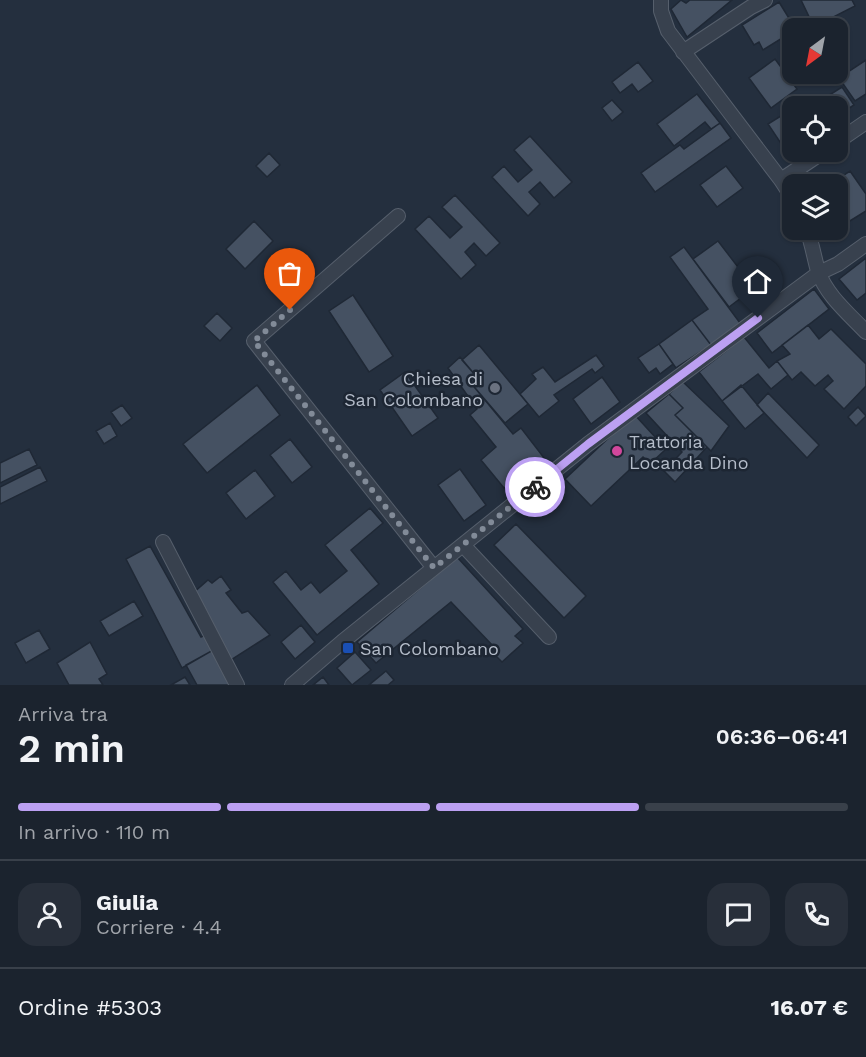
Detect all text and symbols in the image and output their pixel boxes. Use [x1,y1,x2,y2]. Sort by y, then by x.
north arrow [782,18,848,84]
map controls [782,18,848,240]
button: locate [782,96,848,162]
button: layers [782,174,848,240]
pin [264,248,315,310]
pin [732,256,783,318]
icon: bag [273,257,306,290]
icon: home [741,265,774,298]
place label: Chiesa di San Colombano [344,368,483,410]
marker: Chiesa di San Colombano [488,381,502,395]
place label: Trattoria Locanda Dino [629,431,749,473]
marker: Trattoria Locanda Dino [610,444,624,458]
courier [505,457,565,517]
icon: bike [519,471,552,504]
place label: San Colombano [360,638,499,659]
marker: San Colombano [341,641,355,655]
text: Arriva tra [18,702,108,726]
text: 06:36–06:41 [716,724,848,749]
text: 2 min [18,726,125,771]
text: In arrivo · 110 m [18,820,170,844]
button: person [18,883,81,946]
button: chat [707,883,770,946]
button: phone [785,883,848,946]
text: Giulia [96,890,158,915]
text: Corriere · 4.4 [96,915,222,939]
text: Ordine #5303 [18,995,162,1020]
text: 16.07 € [771,995,848,1020]

